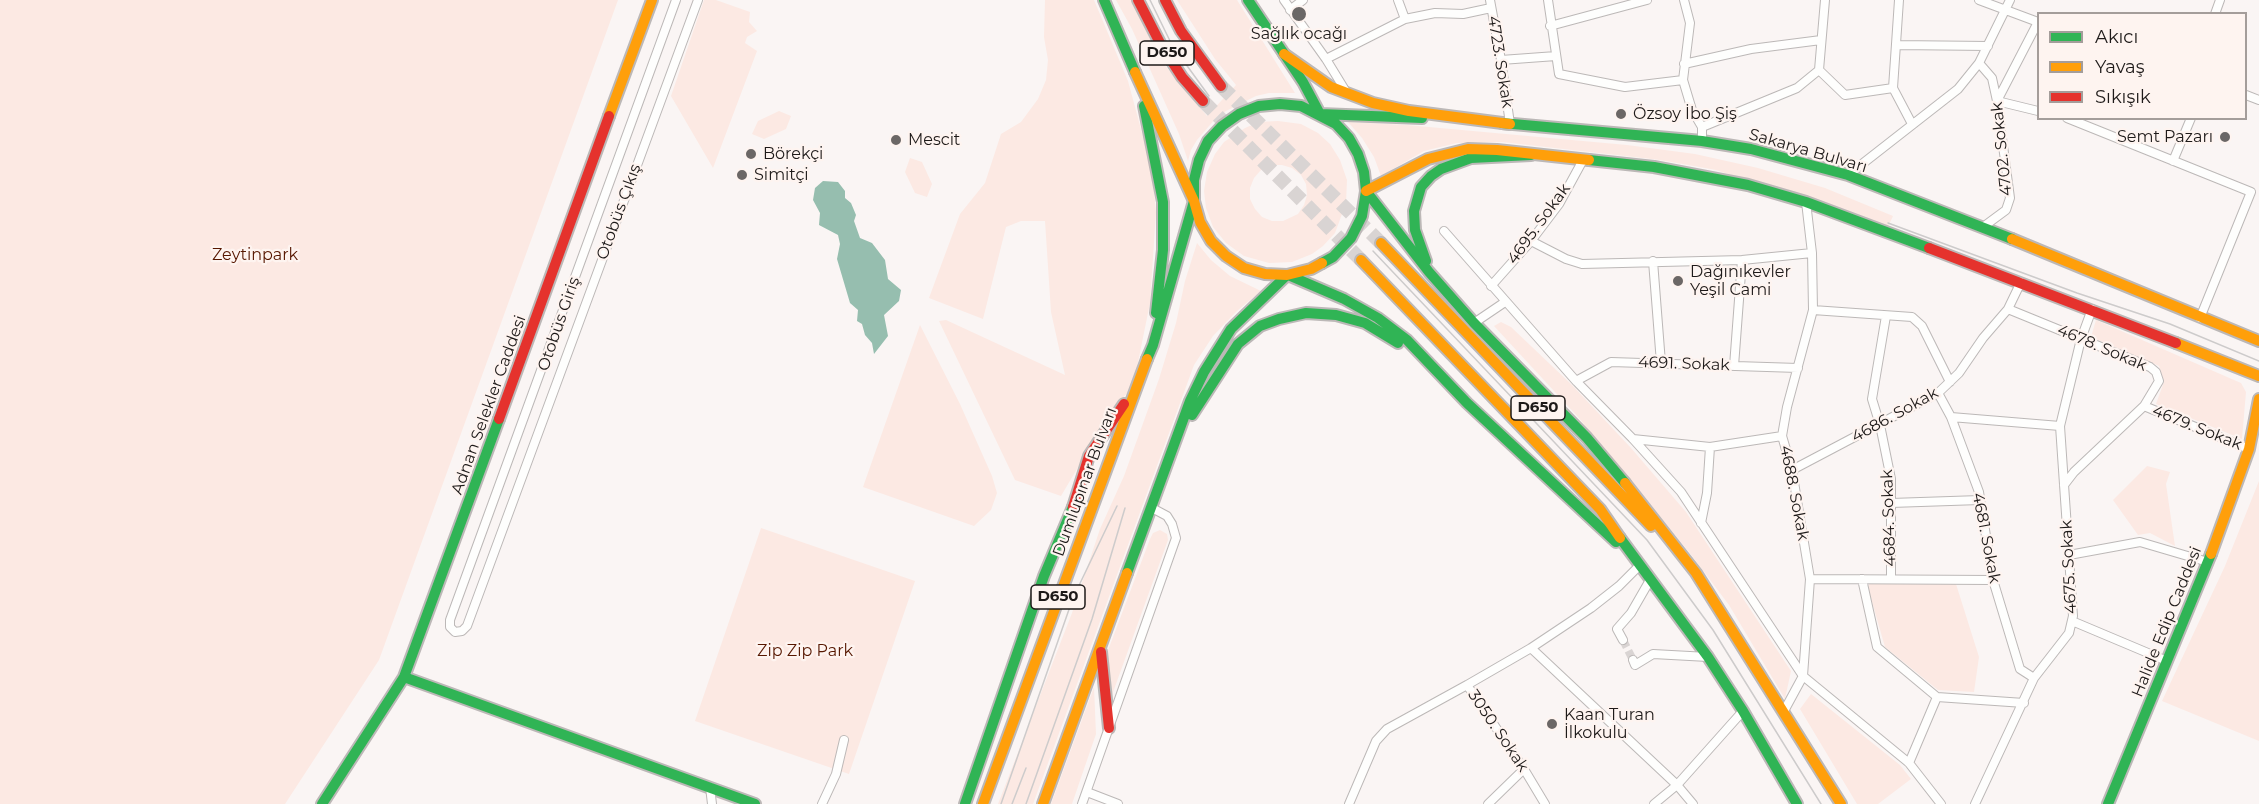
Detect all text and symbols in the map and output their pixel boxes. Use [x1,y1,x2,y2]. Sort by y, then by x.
marker: Sağlık ocağı [1290,5,1308,23]
legend [2037,12,2247,120]
street label: 4723. Sokak [1483,14,1517,110]
place label: Sağlık ocağı [1251,24,1347,44]
text: Akıcı [2095,26,2138,48]
road number: D650 [1140,41,1194,65]
text: Yavaş [2095,56,2145,78]
text: Sıkışık [2095,86,2151,108]
street label: 4702. Sokak [1988,101,2016,197]
place label: Özsoy İbo Şiş [1633,104,1737,124]
marker: Özsoy İbo Şiş [1614,107,1628,121]
street label: Sakarya Bulvarı [1747,125,1869,177]
place label: Semt Pazarı [2117,127,2213,147]
place label: Mescit [908,130,960,150]
marker: Semt Pazarı [2218,130,2232,144]
marker: Mescit [889,133,903,147]
place label: Börekçi [763,144,823,164]
marker: Börekçi [744,147,758,161]
street label: Otobüs Çıkış [593,161,645,263]
place label: Simitçi [754,165,809,185]
marker: Simitçi [735,168,749,182]
street label: 4695. Sokak [1503,180,1575,268]
park label: Zeytinpark [212,245,298,265]
place label: Dağınıkevler Yeşil Cami [1690,262,1791,300]
street label: Otobüs Giriş [534,274,584,374]
marker: Dağınıkevler Yeşil Cami [1671,274,1685,288]
street label: Adnan Selekler Caddesi [448,313,530,497]
street label: 4678. Sokak [2054,320,2150,376]
street label: 4691. Sokak [1638,353,1730,375]
street label: 4686. Sokak [1848,383,1942,447]
road number: D650 [1511,396,1565,420]
street label: 4679. Sokak [2149,401,2245,455]
street label: Dumlupınar Bulvarı [1049,405,1121,559]
street label: 4688. Sokak [1775,444,1813,542]
street label: 4684. Sokak [1878,469,1900,567]
street label: 4681. Sokak [1968,491,2004,585]
street label: 4675. Sokak [2057,519,2081,615]
street label: Halide Edip Caddesi [2128,544,2206,700]
road number: D650 [1031,585,1085,609]
park label: Zip Zip Park [757,641,853,661]
street label: 3050. Sokak [1463,686,1533,776]
place label: Kaan Turan İlkokulu [1564,705,1655,743]
marker: Kaan Turan İlkokulu [1545,717,1559,731]

